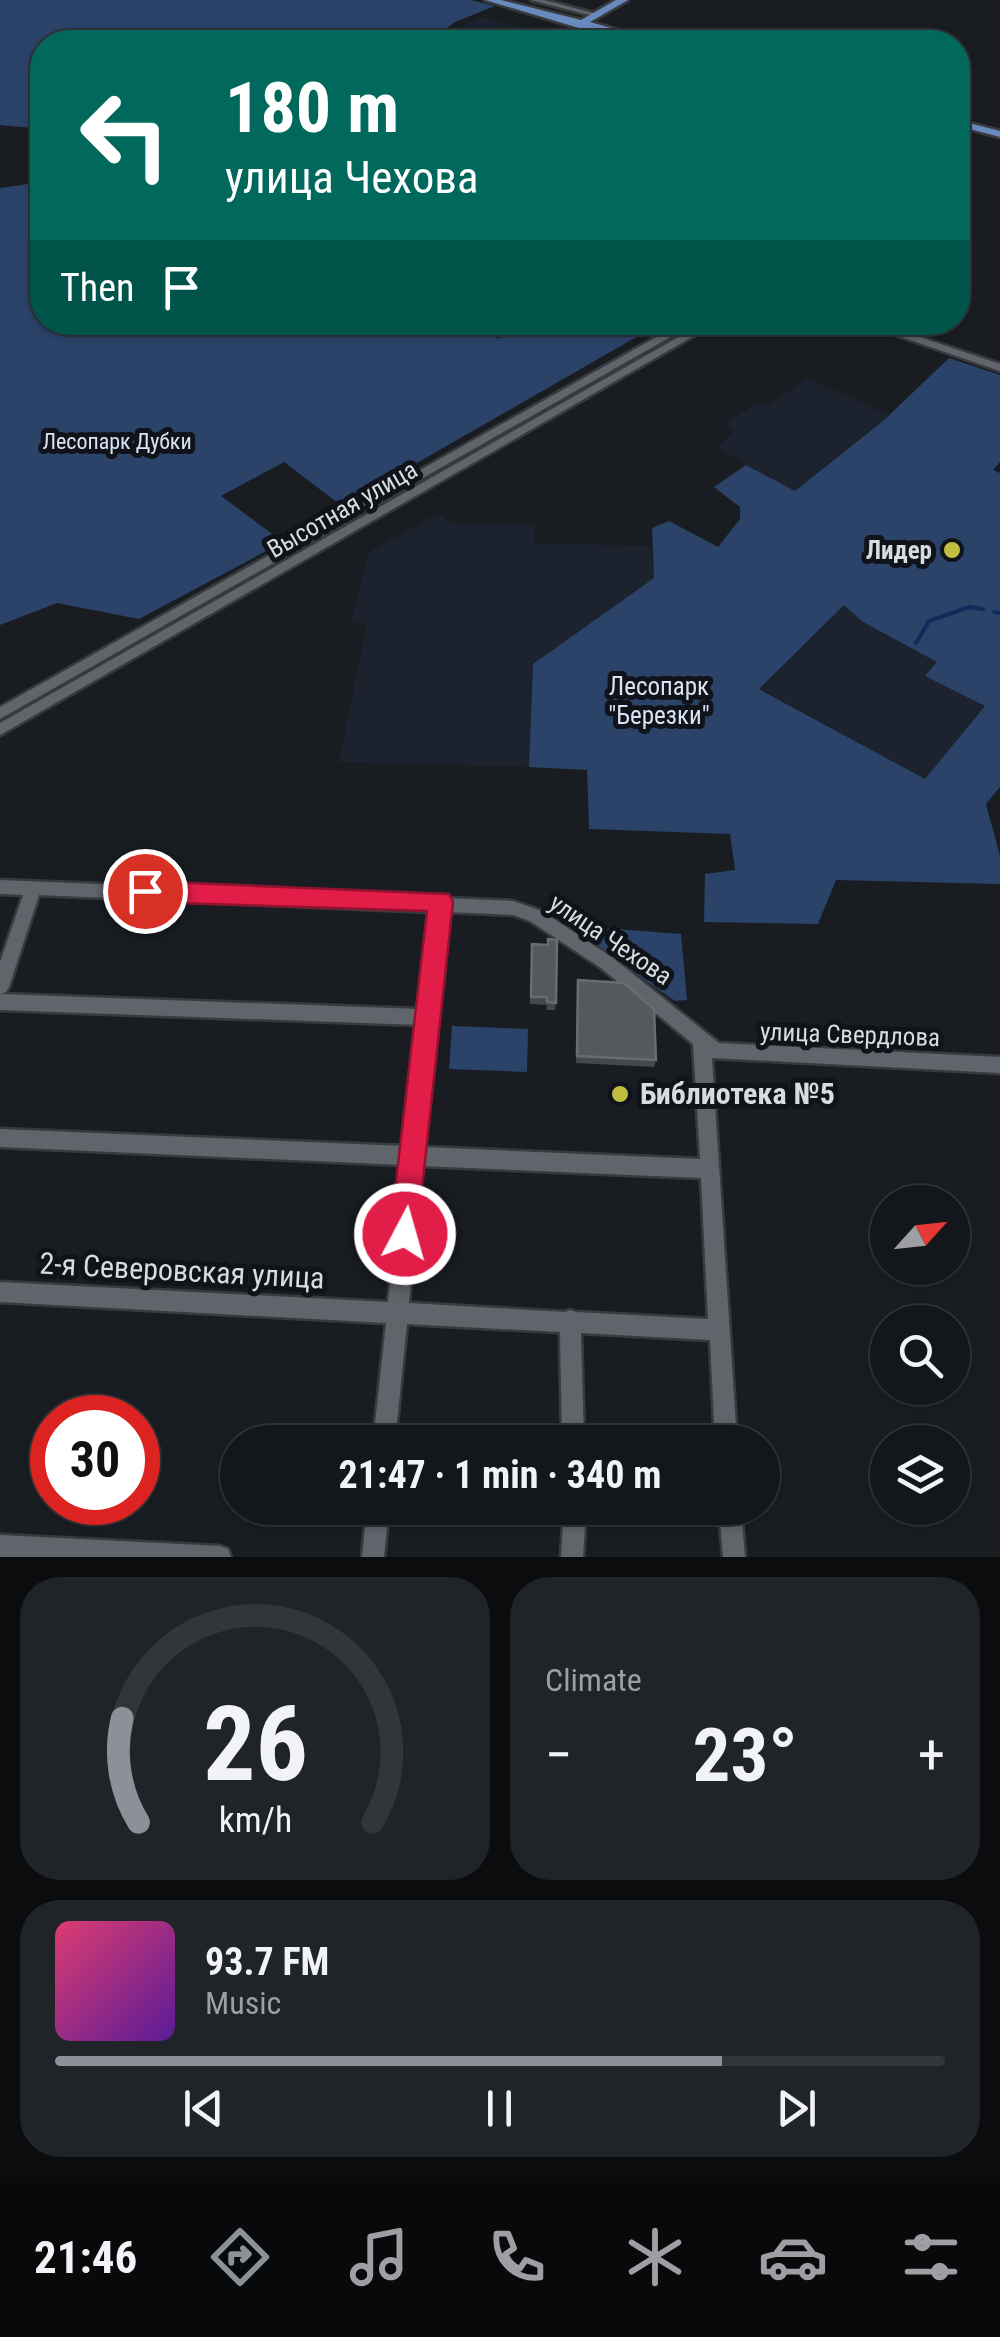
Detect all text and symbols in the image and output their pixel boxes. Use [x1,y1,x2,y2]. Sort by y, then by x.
text: 180 m [225,67,399,149]
icon: left [60,70,190,200]
text: улица Чехова [225,151,478,204]
icon: arrive [154,260,209,315]
text: Then [60,266,134,310]
park label: Лесопарк Дубки [42,429,192,454]
street label: Высотная улица [262,455,422,564]
place label: Лидер [866,536,932,565]
marker: Лидер [941,539,963,561]
park label: Лесопарк "Березки" [608,672,710,730]
pin [103,849,188,934]
icon: arrive [118,864,173,919]
street label: улица Чехова [544,888,677,991]
street label: улица Свердлова [759,1017,940,1052]
place label: Библиотека №5 [640,1076,835,1111]
marker: Библиотека №5 [609,1083,631,1105]
position arrow [353,1182,457,1286]
north arrow [870,1185,970,1285]
map controls [870,1185,970,1525]
street label: 2-я Северовская улица [39,1246,325,1295]
button: search [870,1305,970,1405]
speed limit sign: 30 [30,1395,160,1525]
button: layers [870,1425,970,1525]
text: 21:47 · 1 min · 340 m [339,1453,661,1497]
text: Climate [545,1661,642,1699]
text: 26 [202,1684,308,1805]
text: 23° [693,1711,798,1799]
text: − [545,1723,573,1787]
text: + [918,1723,945,1787]
text: km/h [218,1799,292,1841]
text: 93.7 FM [205,1940,329,1984]
text: Music [205,1984,281,2022]
icon: previous [176,2081,231,2136]
icon: pause [472,2081,527,2136]
icon: next [769,2081,824,2136]
icon: directions [205,2222,275,2292]
icon: music [344,2222,414,2292]
icon: phone [482,2222,552,2292]
icon: climate [620,2222,690,2292]
icon: car [758,2222,828,2292]
icon: filters [896,2222,966,2292]
text: 21:46 [34,2231,137,2284]

